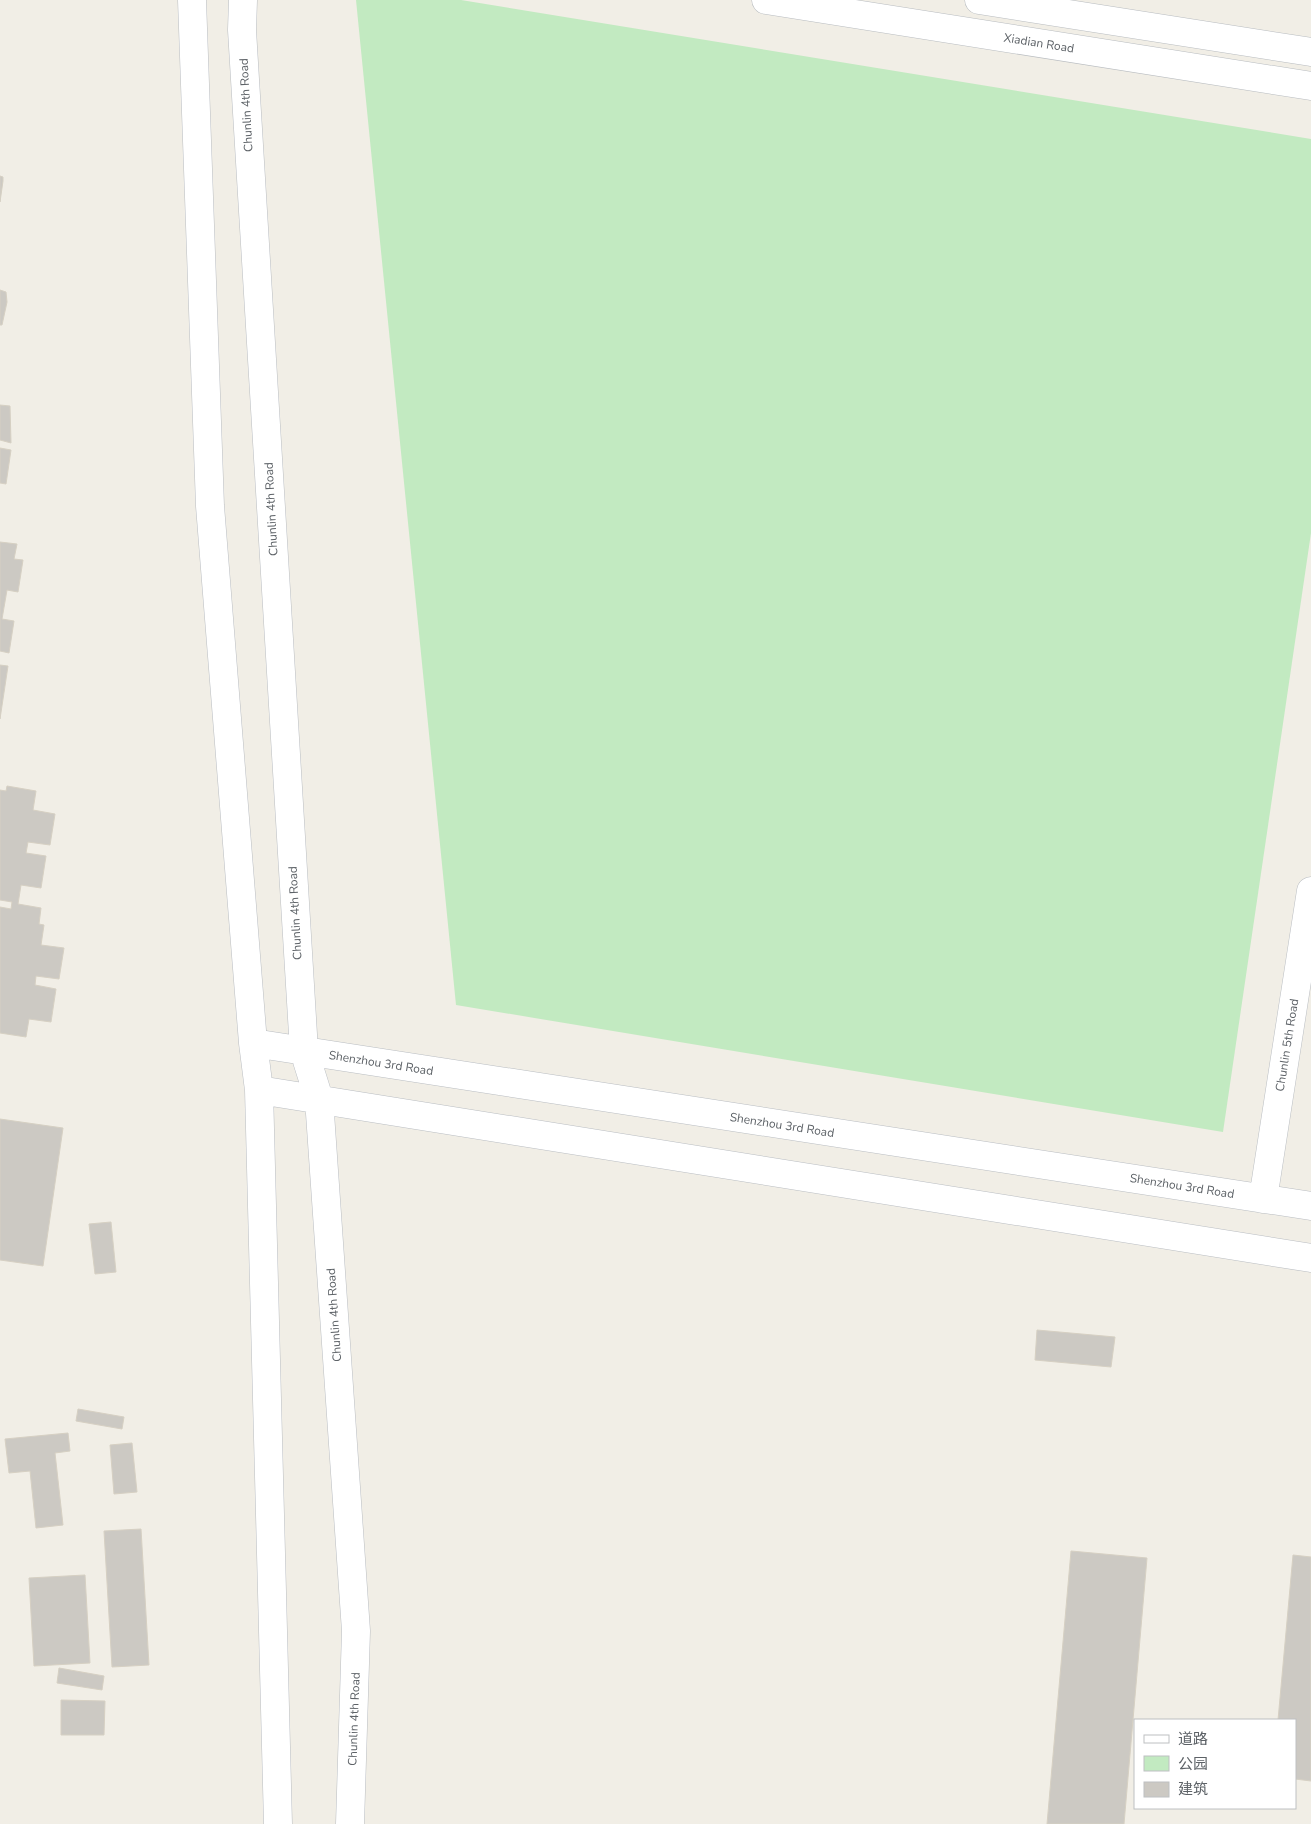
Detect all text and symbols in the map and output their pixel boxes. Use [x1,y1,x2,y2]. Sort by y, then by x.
street label: Xiadian Road [1003,30,1075,56]
street label: Chunlin 4th Road [236,58,256,152]
street label: Chunlin 4th Road [261,462,281,556]
street label: Chunlin 4th Road [285,866,305,960]
street label: Chunlin 5th Road [1272,997,1302,1093]
street label: Shenzhou 3rd Road [328,1047,434,1079]
street label: Shenzhou 3rd Road [729,1109,835,1141]
street label: Shenzhou 3rd Road [1129,1170,1235,1202]
street label: Chunlin 4th Road [323,1268,345,1362]
street label: Chunlin 4th Road [344,1672,364,1766]
legend [1134,1719,1296,1809]
text: 道路 [1178,1729,1208,1749]
text: 公园 [1178,1754,1208,1774]
text: 建筑 [1178,1779,1208,1799]

